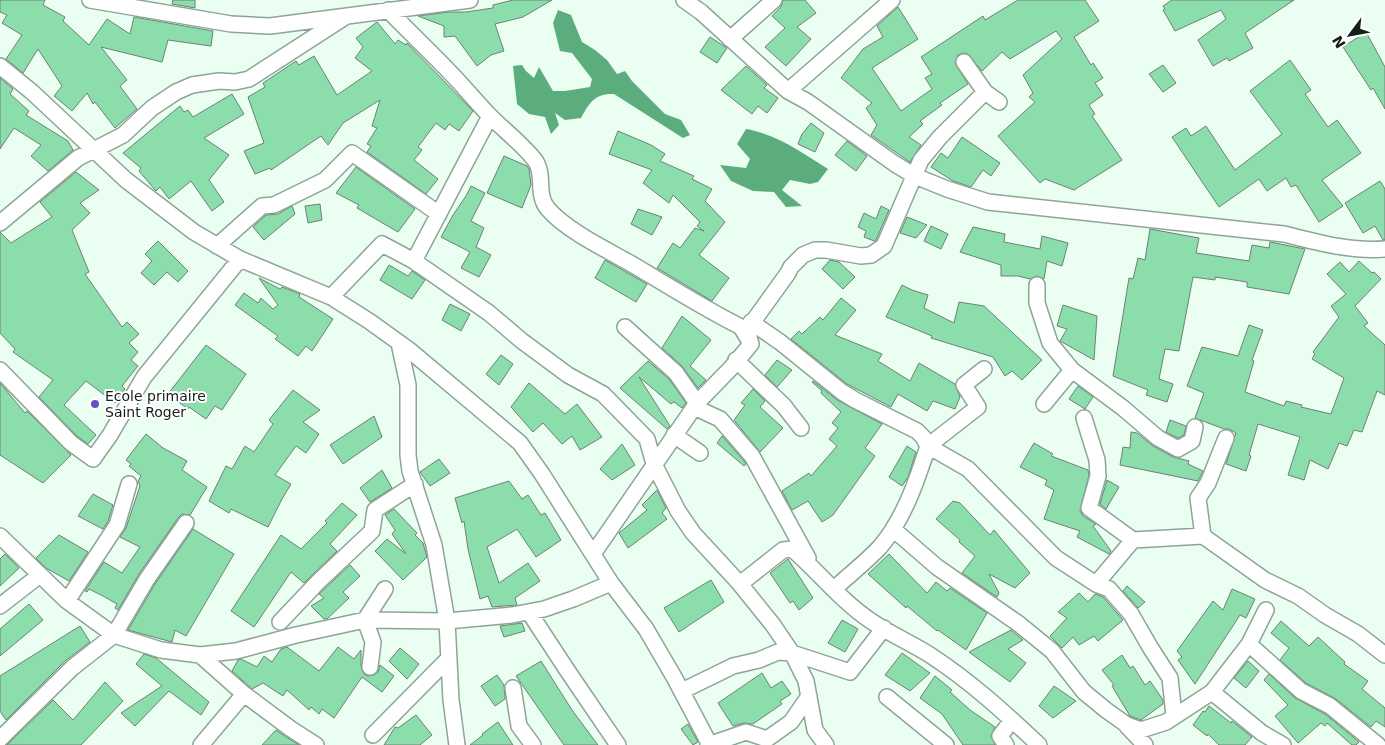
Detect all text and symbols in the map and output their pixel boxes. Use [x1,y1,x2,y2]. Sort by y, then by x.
north arrow [1325,10,1375,60]
text: N [1329,33,1349,51]
place label: Ecole primaire Saint Roger [105,388,206,420]
marker: Ecole primaire Saint Roger [89,398,101,410]

